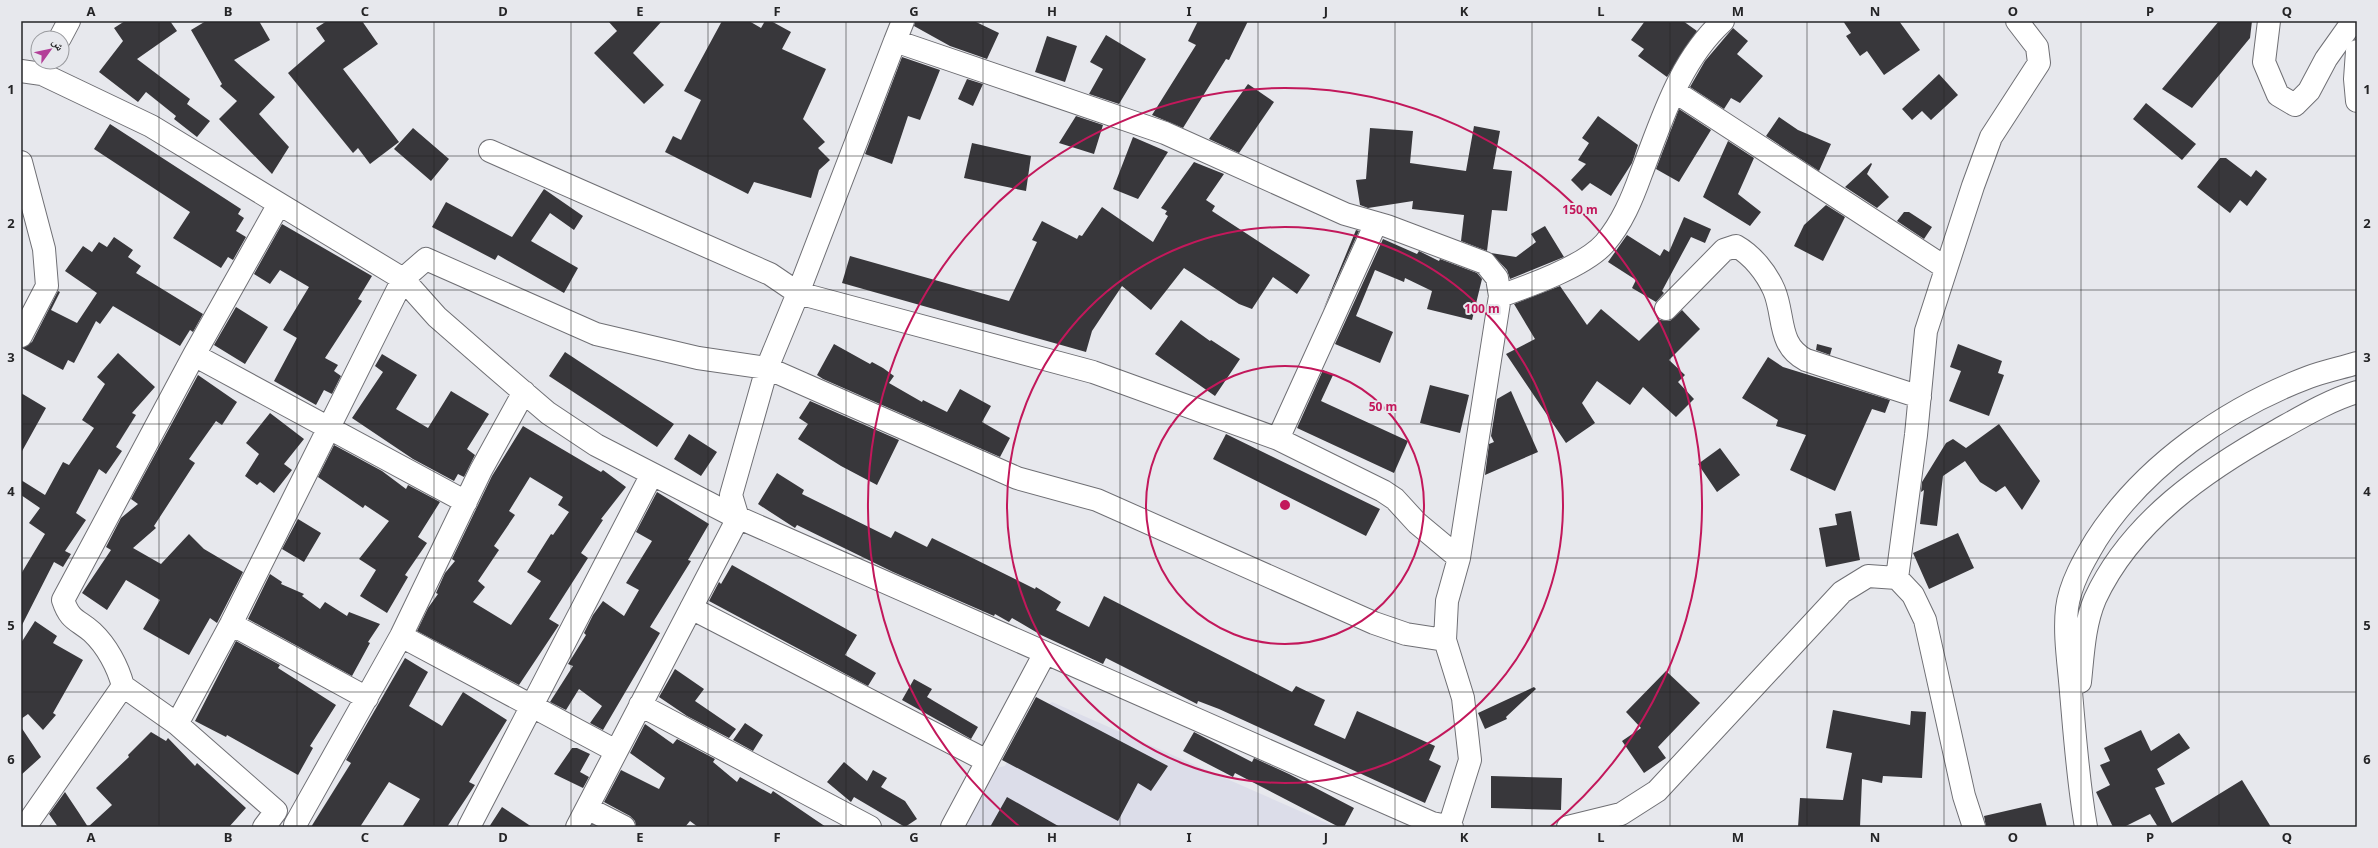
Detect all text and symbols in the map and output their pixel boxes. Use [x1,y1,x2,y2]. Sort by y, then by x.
text: A [87,2,96,20]
text: B [224,2,232,20]
text: C [361,2,369,20]
text: D [498,2,508,20]
text: E [636,2,644,20]
text: F [773,2,781,20]
text: G [909,2,919,20]
text: H [1047,2,1057,20]
text: I [1186,2,1192,20]
text: J [1323,2,1328,20]
text: K [1460,2,1469,20]
text: L [1597,2,1605,20]
text: M [1732,2,1744,20]
text: N [1870,2,1880,20]
text: O [2008,2,2018,20]
text: P [2146,2,2154,20]
text: Q [2282,2,2292,20]
north arrow [30,30,70,70]
text: ش [48,35,68,54]
text: 1 [7,80,15,98]
text: 1 [2363,80,2371,98]
text: 150 m [1562,201,1598,218]
text: 2 [7,214,15,232]
text: 2 [2363,214,2371,232]
text: 100 m [1464,300,1500,317]
text: 3 [7,348,15,366]
text: 3 [2363,348,2371,366]
text: 50 m [1369,398,1397,415]
text: 4 [7,482,15,500]
text: 4 [2363,482,2371,500]
centre of rings [1278,498,1292,512]
text: 5 [7,616,15,634]
text: 5 [2363,616,2371,634]
text: 6 [7,750,15,768]
text: 6 [2363,750,2371,768]
text: A [87,828,96,846]
text: B [224,828,232,846]
text: C [361,828,369,846]
text: D [498,828,508,846]
text: E [636,828,644,846]
text: F [773,828,781,846]
text: G [909,828,919,846]
text: H [1047,828,1057,846]
text: I [1186,828,1192,846]
text: J [1323,828,1328,846]
text: K [1460,828,1469,846]
text: L [1597,828,1605,846]
text: M [1732,828,1744,846]
text: N [1870,828,1880,846]
text: O [2008,828,2018,846]
text: P [2146,828,2154,846]
text: Q [2282,828,2292,846]

